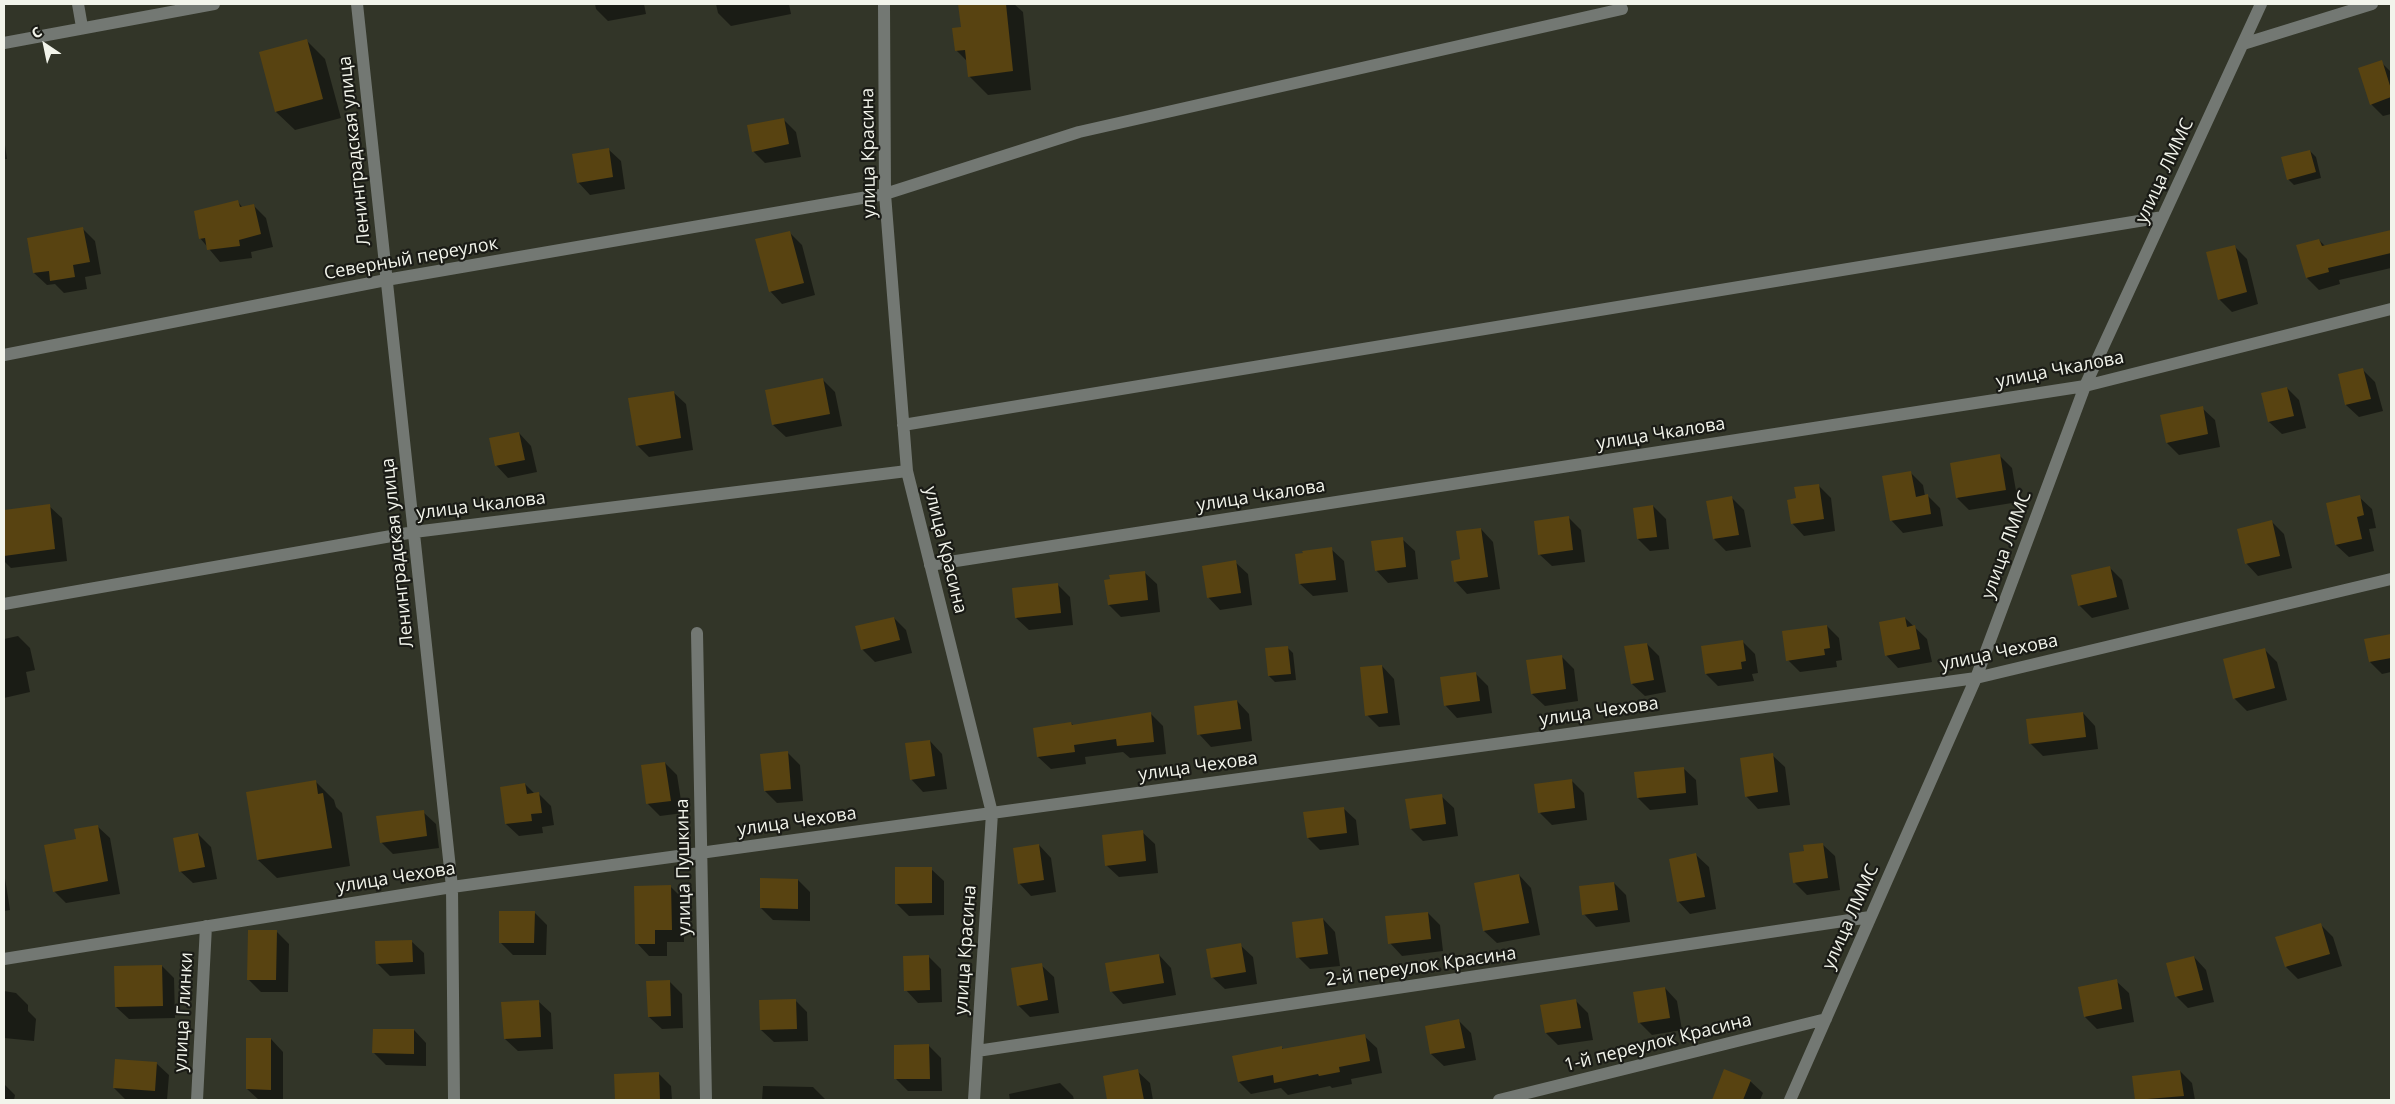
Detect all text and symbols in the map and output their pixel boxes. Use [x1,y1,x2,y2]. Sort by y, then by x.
north arrow [20,20,70,70]
text: С [27,22,45,43]
street label: Ленинградская улица [334,55,376,247]
street label: улица Красина [857,88,881,218]
street label: улица ЛММС [2131,115,2199,227]
street label: Северный переулок [322,233,500,285]
street label: улица Чкалова [1994,347,2126,393]
street label: улица Чкалова [1595,413,1727,455]
street label: Ленинградская улица [377,457,419,649]
street label: улица Чкалова [1195,475,1327,517]
street label: улица Красина [919,484,971,616]
street label: улица Чкалова [415,487,547,525]
street label: улица ЛММС [1978,488,2036,602]
street label: улица Чехова [1938,630,2060,676]
street label: улица Чехова [1538,693,1660,731]
street label: улица Чехова [1137,748,1259,786]
street label: улица Пушкина [672,798,696,936]
street label: улица Чехова [736,803,858,841]
street label: улица Чехова [335,858,457,898]
street label: улица ЛММС [1818,861,1884,973]
street label: улица Красина [951,884,981,1016]
street label: 2-й переулок Красина [1324,943,1518,991]
street label: улица Глинки [170,952,198,1072]
street label: 1-й переулок Красина [1562,1009,1754,1077]

